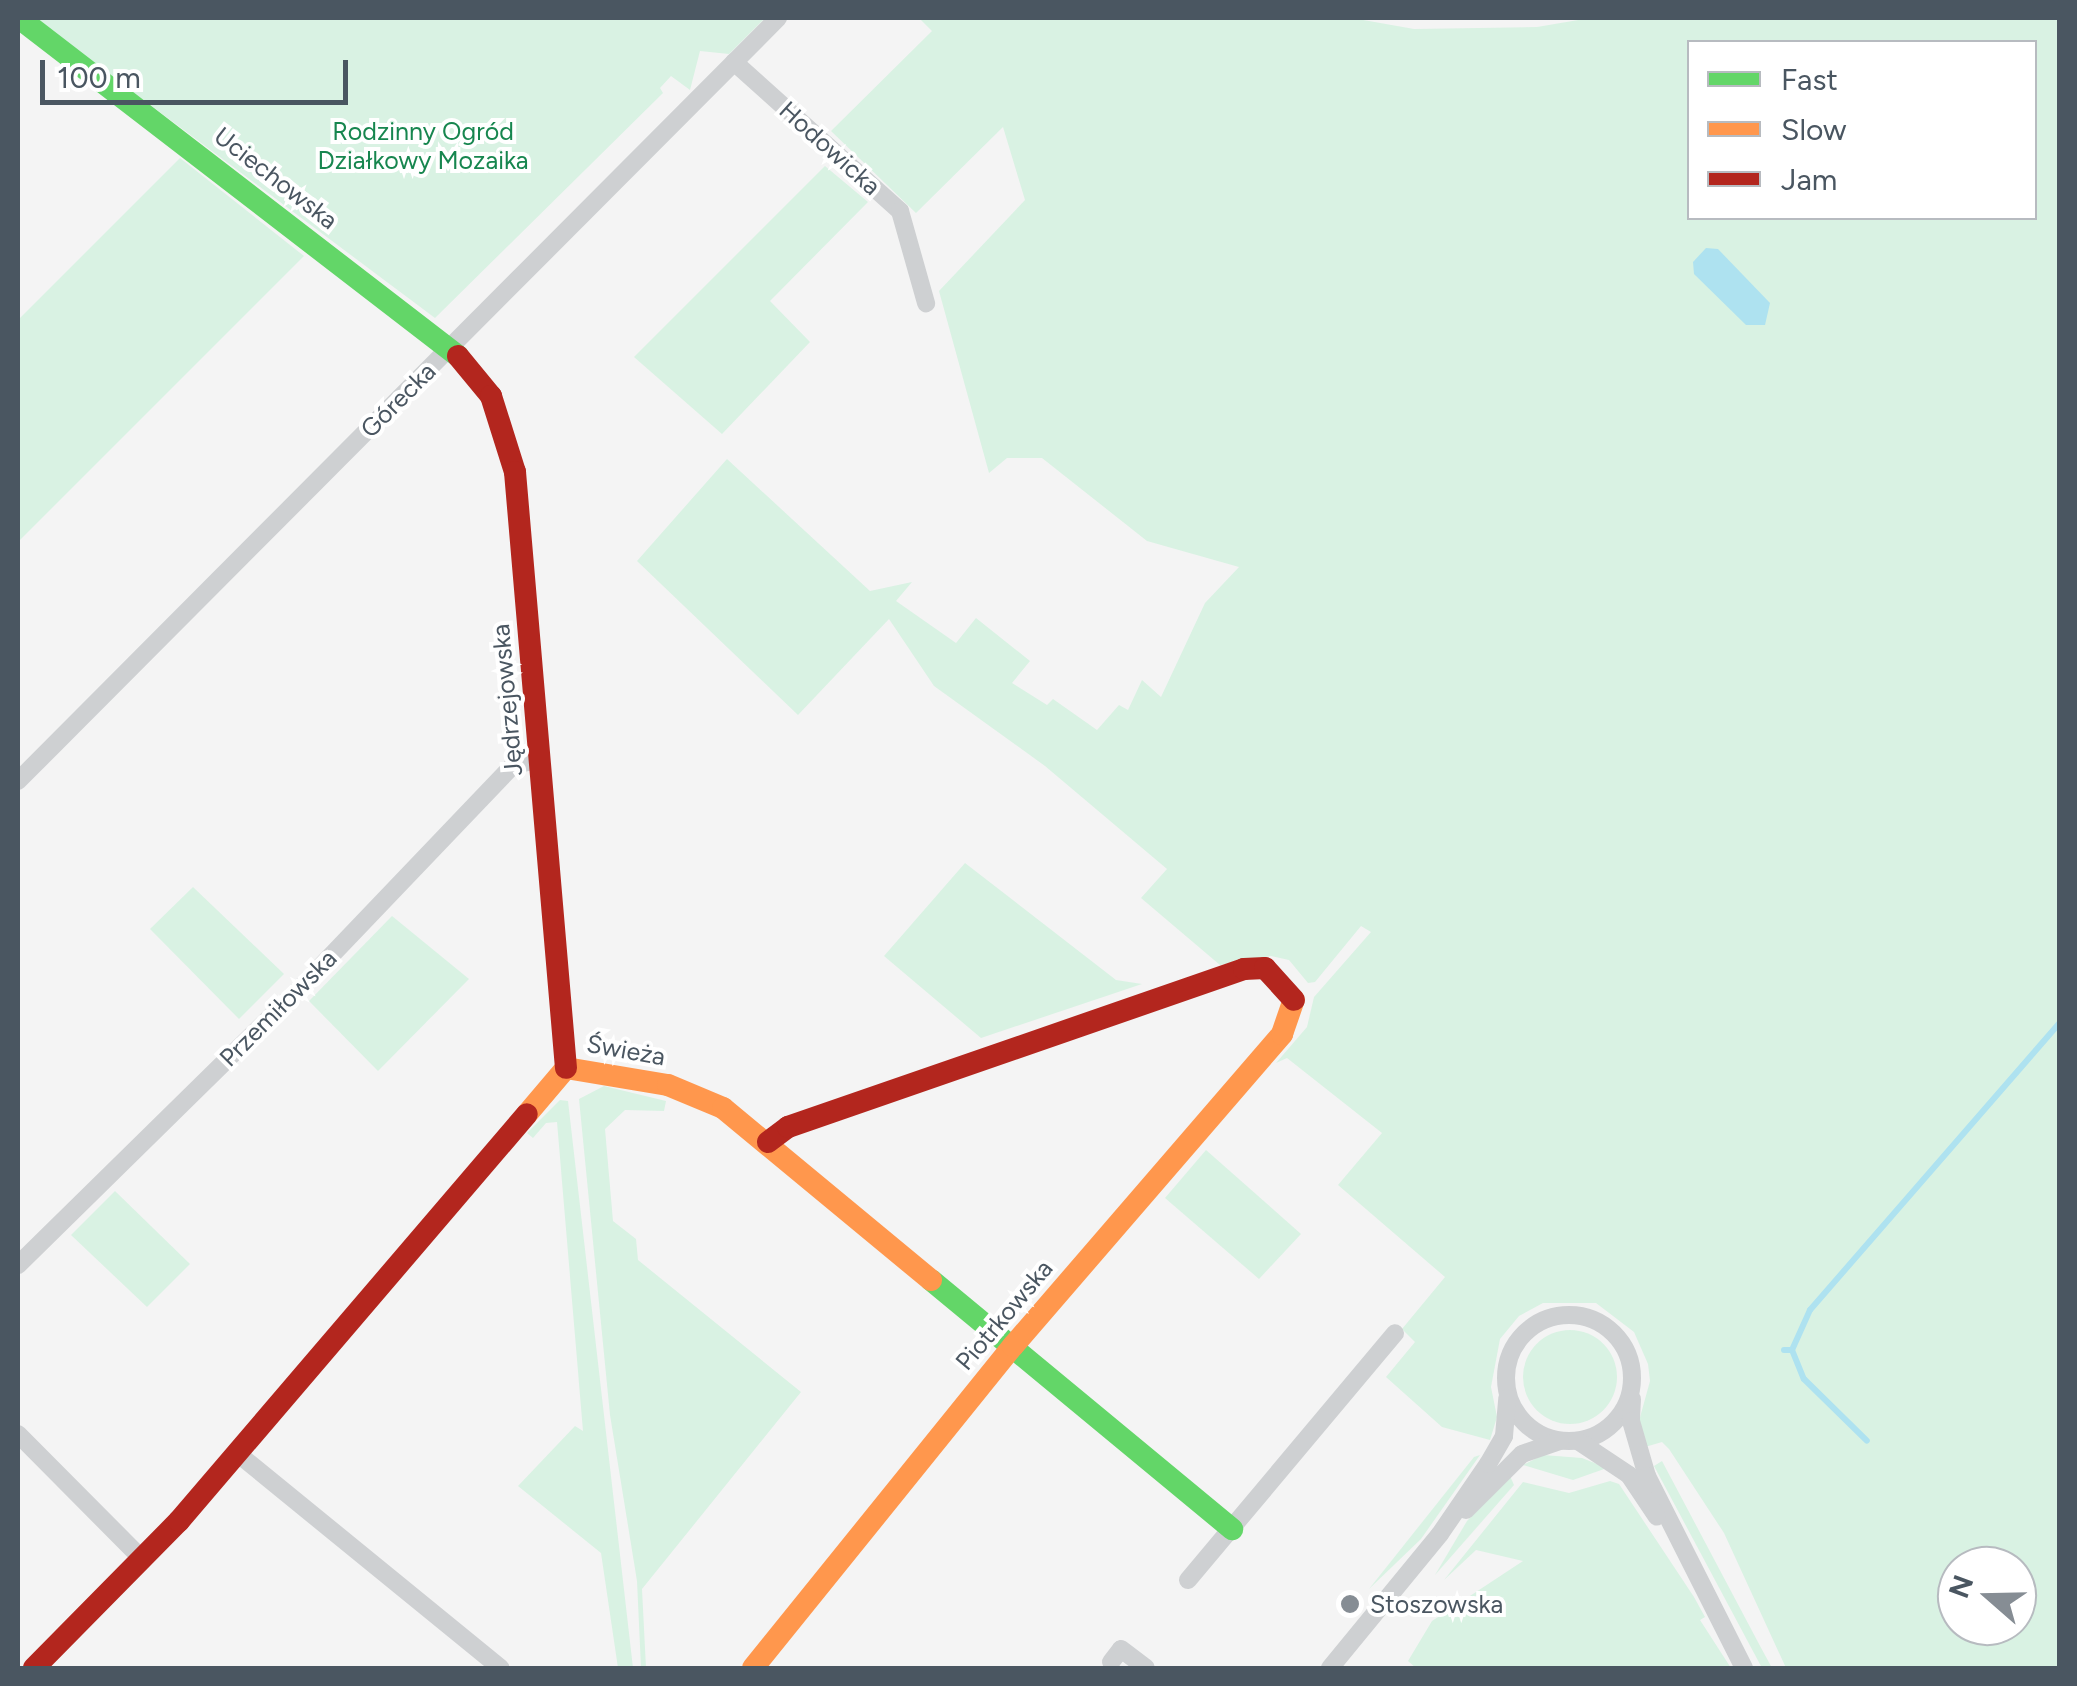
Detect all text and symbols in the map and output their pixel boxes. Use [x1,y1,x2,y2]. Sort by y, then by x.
scale bar [45,40,352,102]
legend [1687,40,2037,220]
text: 100 m [57,59,141,96]
text: Fast [1781,61,1838,98]
street label: Hodowicka [773,95,887,201]
text: Slow [1781,111,1847,148]
park label: Rodzinny Ogród Działkowy Mozaika [317,117,529,176]
street label: Uciechowska [208,121,344,235]
text: Jam [1781,161,1837,198]
street label: Górecka [354,356,442,444]
street label: Jędrzejowska [485,623,529,777]
street label: Przemiłowska [213,943,343,1073]
street label: Świeża [584,1028,668,1072]
street label: Piotrkowska [949,1254,1059,1376]
north arrow [1937,1546,2037,1646]
text: N [1941,1570,1980,1602]
place label: Stoszowska [1370,1589,1503,1619]
marker: Stoszowska [1339,1593,1361,1615]

